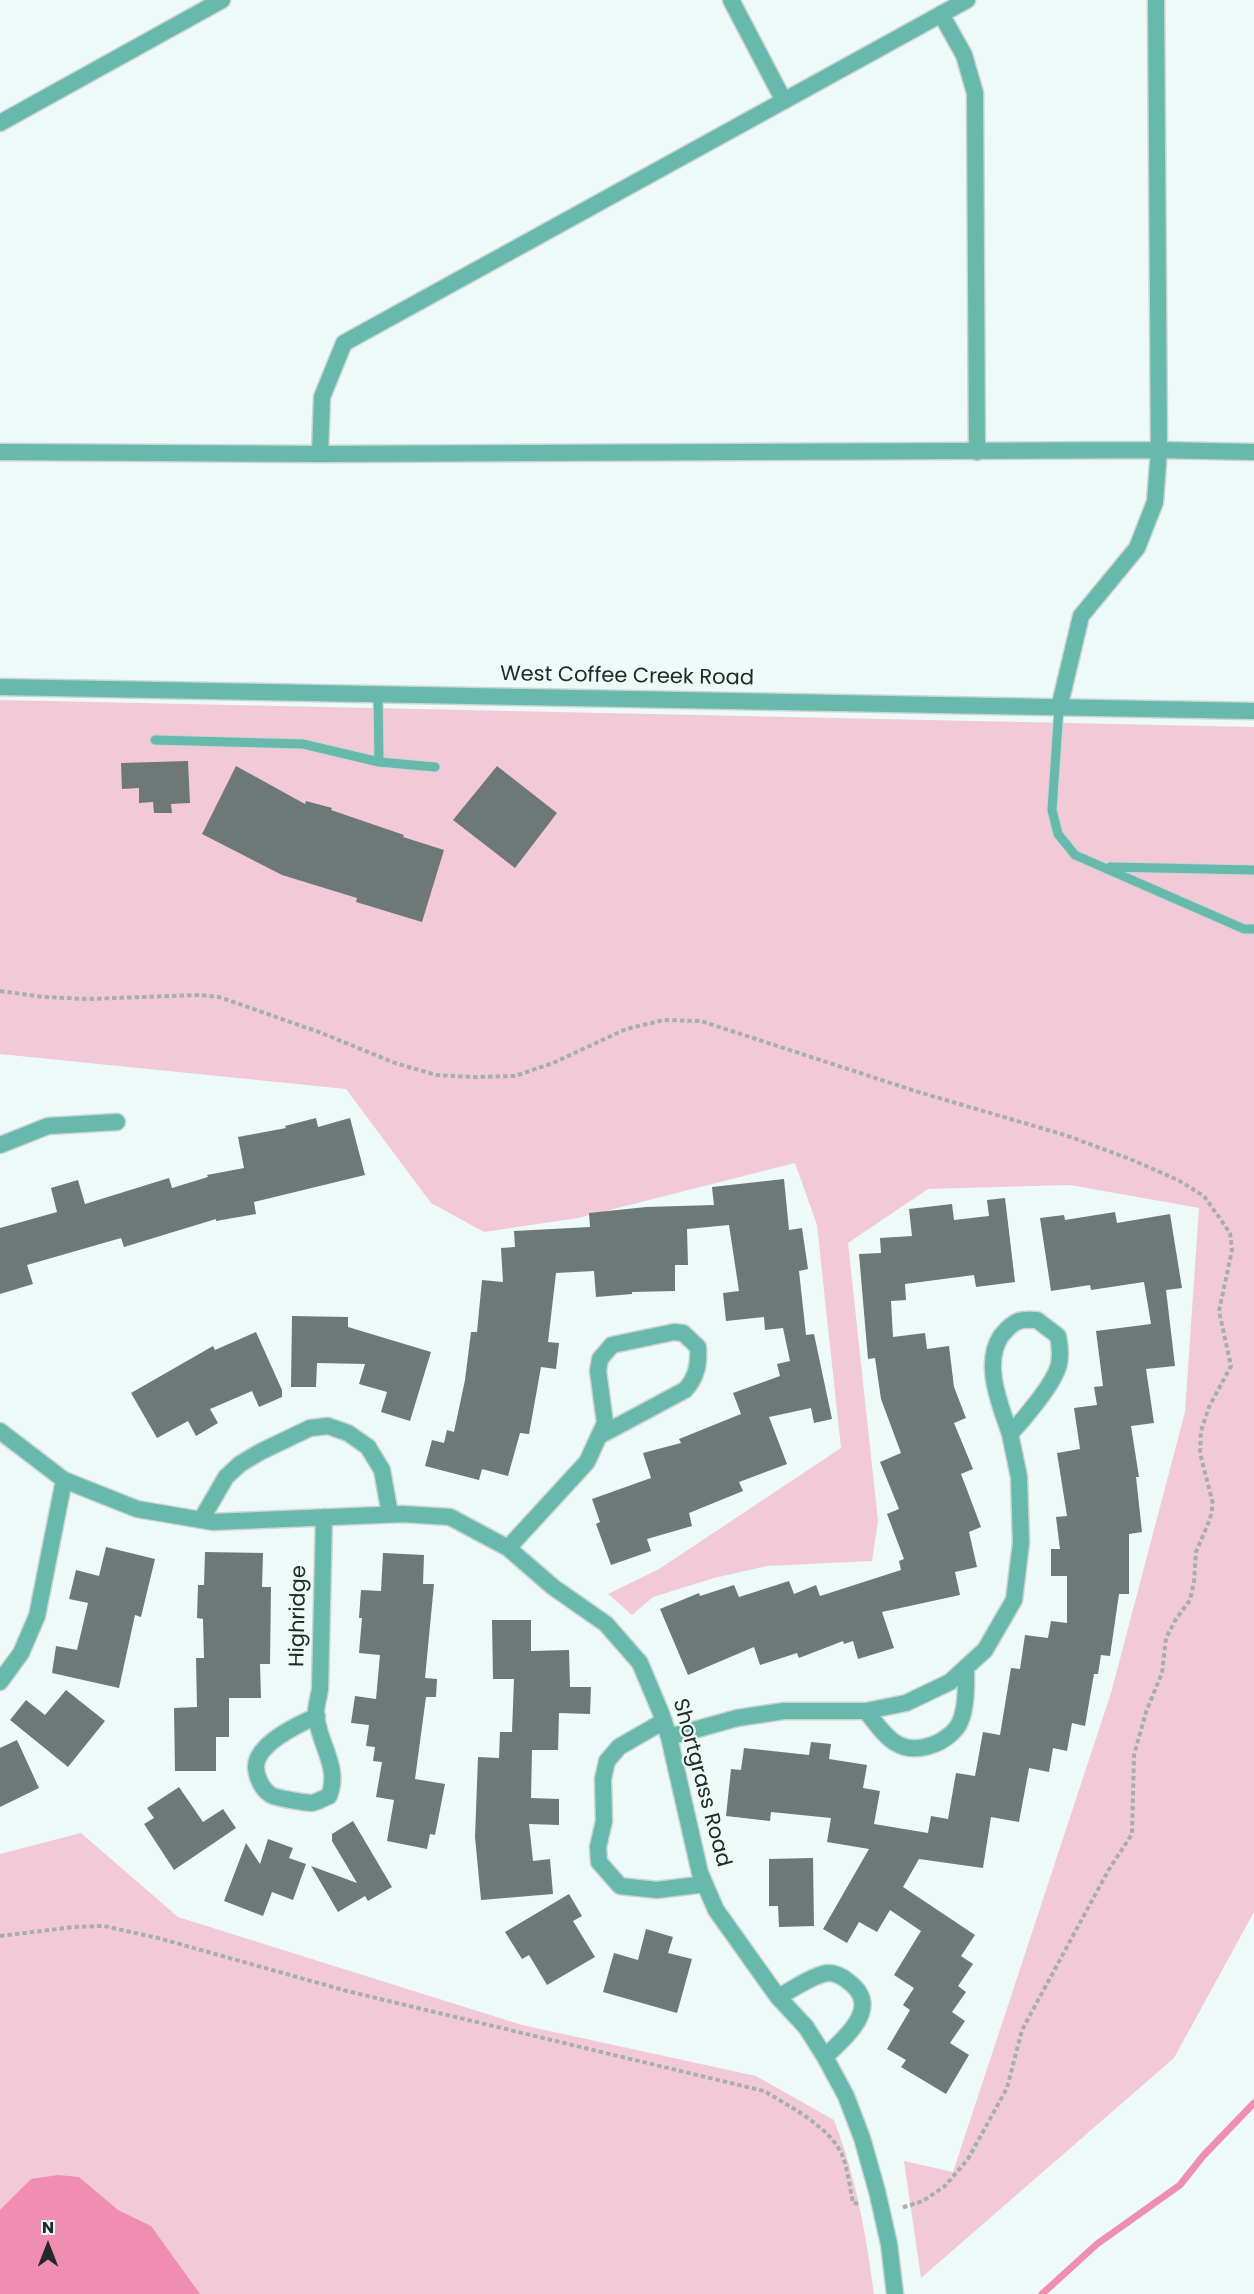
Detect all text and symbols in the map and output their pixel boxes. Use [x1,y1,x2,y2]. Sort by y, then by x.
street label: West Coffee Creek Road [500,662,754,692]
street label: Highridge [286,1565,312,1667]
street label: Shortgrass Road [666,1696,736,1870]
north arrow [18,2216,78,2276]
text: N [42,2216,54,2239]

